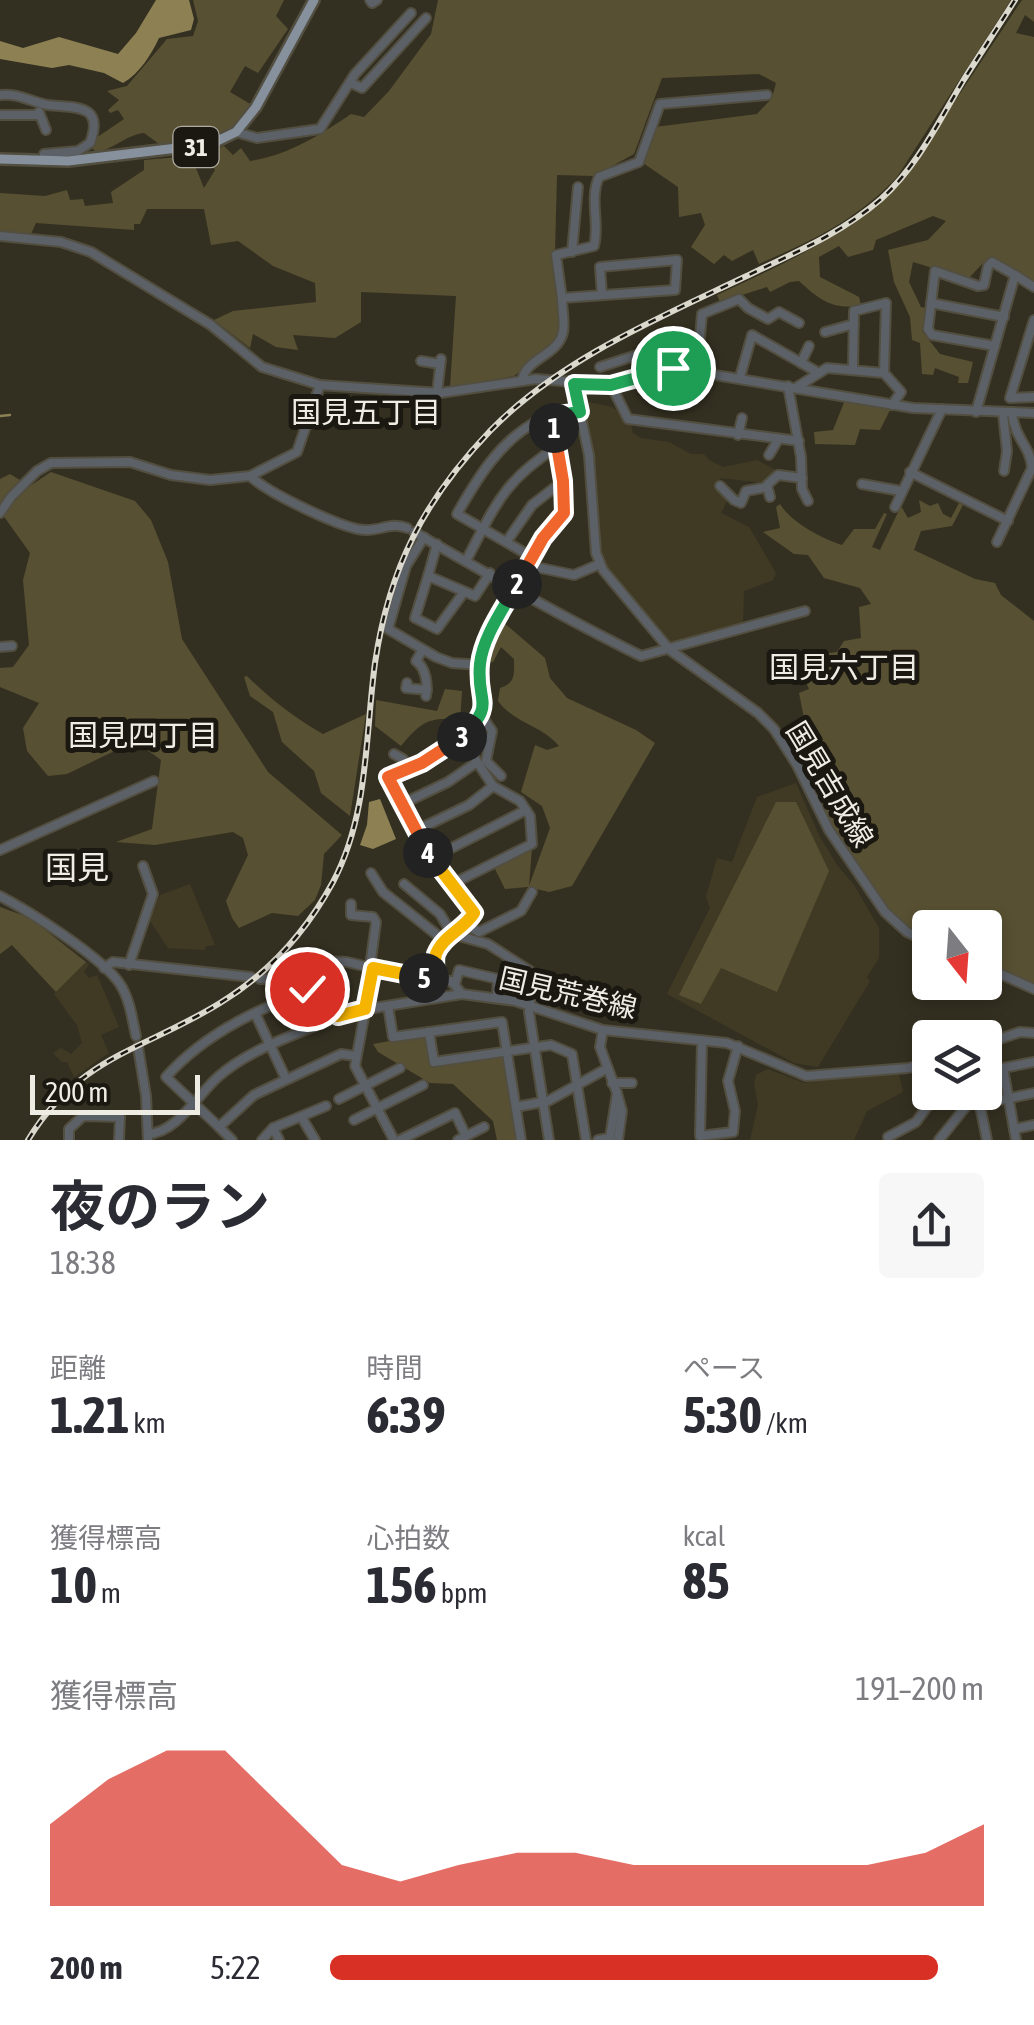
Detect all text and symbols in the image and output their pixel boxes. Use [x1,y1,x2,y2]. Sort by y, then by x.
road number: 31 [174,127,218,167]
pin [631,326,716,411]
icon: arrive [646,341,701,396]
district label: 国見五丁目 [291,395,441,429]
pin: 1 [529,403,579,453]
text: 1 [547,412,561,444]
pin: 2 [492,559,542,609]
text: 2 [510,568,524,600]
district label: 国見六丁目 [769,650,919,684]
pin: 3 [437,712,487,762]
street label: 国見吉成線 [780,716,880,852]
district label: 国見四丁目 [68,718,218,752]
text: 3 [455,721,469,753]
pin: 4 [403,828,453,878]
text: 4 [421,837,435,869]
district label: 国見 [45,849,109,886]
north arrow [912,910,1002,1000]
map controls [912,910,1002,1110]
pin [265,947,350,1032]
pin: 5 [399,953,449,1003]
icon: check [280,962,335,1017]
text: 5 [417,962,431,994]
street label: 国見荒巻線 [496,962,640,1024]
button: layers [912,1020,1002,1110]
scale bar [30,1070,200,1114]
text: 200 m [45,1076,108,1108]
button: share [879,1173,984,1278]
text: 夜のラン [50,1175,270,1238]
text: 18:38 [50,1244,116,1281]
text: 距離 [50,1352,106,1384]
text: 時間 [366,1352,422,1384]
text: ペース [683,1352,765,1384]
text: 1.21 [50,1386,129,1444]
text: 6:39 [366,1386,446,1444]
text: 5:30 [683,1386,762,1444]
text: km [129,1407,166,1439]
text: /km [762,1407,808,1439]
text: kcal [683,1520,725,1552]
text: 獲得標高 [50,1522,162,1554]
text: 心拍数 [366,1522,450,1554]
text: 85 [683,1552,730,1610]
text: 10 [50,1556,97,1614]
text: 156 [366,1556,437,1614]
text: m [97,1577,121,1609]
text: bpm [437,1577,487,1609]
text: 191–200 m [855,1670,984,1707]
text: 獲得標高 [50,1677,178,1714]
text: 200 m [50,1949,123,1986]
text: 5:22 [210,1949,261,1986]

